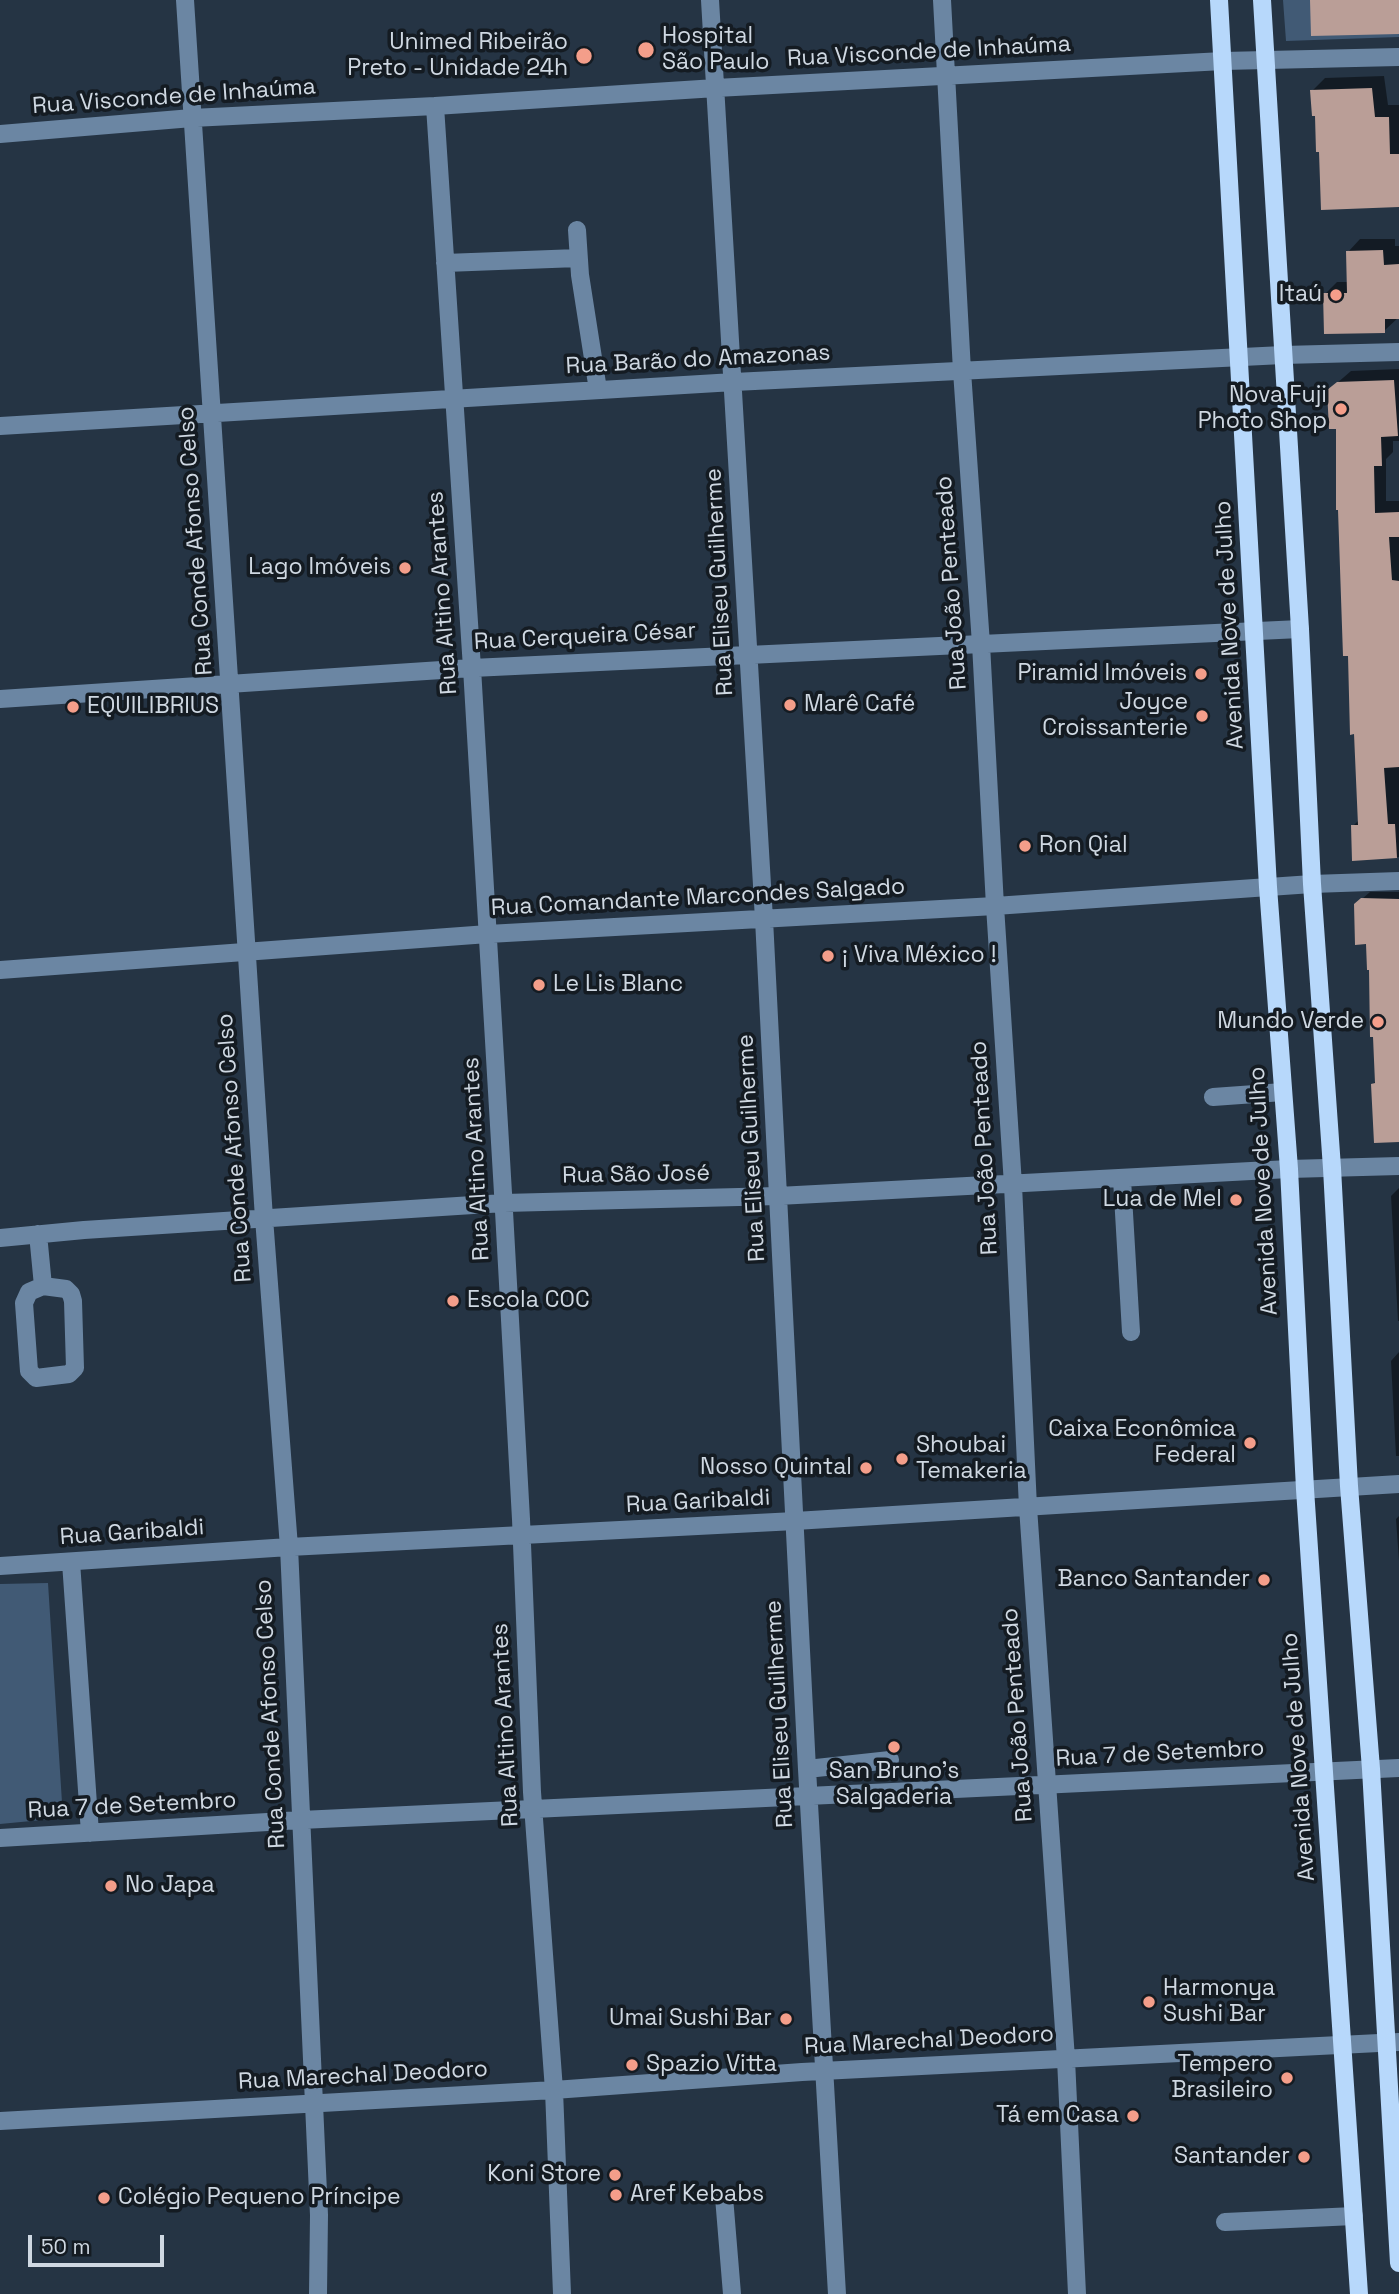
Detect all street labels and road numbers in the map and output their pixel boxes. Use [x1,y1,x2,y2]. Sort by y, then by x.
street label: Rua Visconde de Inhaúma [786,31,1072,73]
street label: Rua Visconde de Inhaúma [31,73,317,121]
street label: Rua Barão do Amazonas [565,339,831,381]
street label: Rua Conde Afonso Celso [173,406,219,676]
street label: Rua Eliseu Guilherme [700,467,740,697]
street label: Rua João Penteado [931,475,973,691]
street label: Rua Altino Arantes [422,490,464,696]
street label: Avenida Nove de Julho [1210,500,1250,750]
street label: Rua Cerqueira César [473,617,697,657]
street label: Rua Comandante Marcondes Salgado [490,873,906,923]
street label: Rua Conde Afonso Celso [212,1013,258,1283]
street label: Rua Eliseu Guilherme [732,1033,772,1263]
street label: Rua João Penteado [966,1040,1004,1256]
street label: Rua Altino Arantes [458,1056,496,1262]
street label: Avenida Nove de Julho [1244,1066,1284,1316]
street label: Rua São José [562,1160,710,1190]
street label: Rua Garibaldi [625,1484,771,1520]
street label: Rua Garibaldi [59,1514,205,1552]
street label: Rua Conde Afonso Celso [250,1579,292,1849]
street label: Rua Eliseu Guilherme [760,1599,800,1829]
street label: Rua João Penteado [997,1607,1039,1823]
street label: Rua Altino Arantes [487,1622,525,1828]
street label: Avenida Nove de Julho [1277,1632,1321,1882]
street label: Rua 7 de Setembro [1055,1735,1265,1773]
street label: Rua 7 de Setembro [27,1787,237,1825]
street label: Rua Marechal Deodoro [803,2021,1055,2061]
street label: Rua Marechal Deodoro [237,2056,489,2096]

